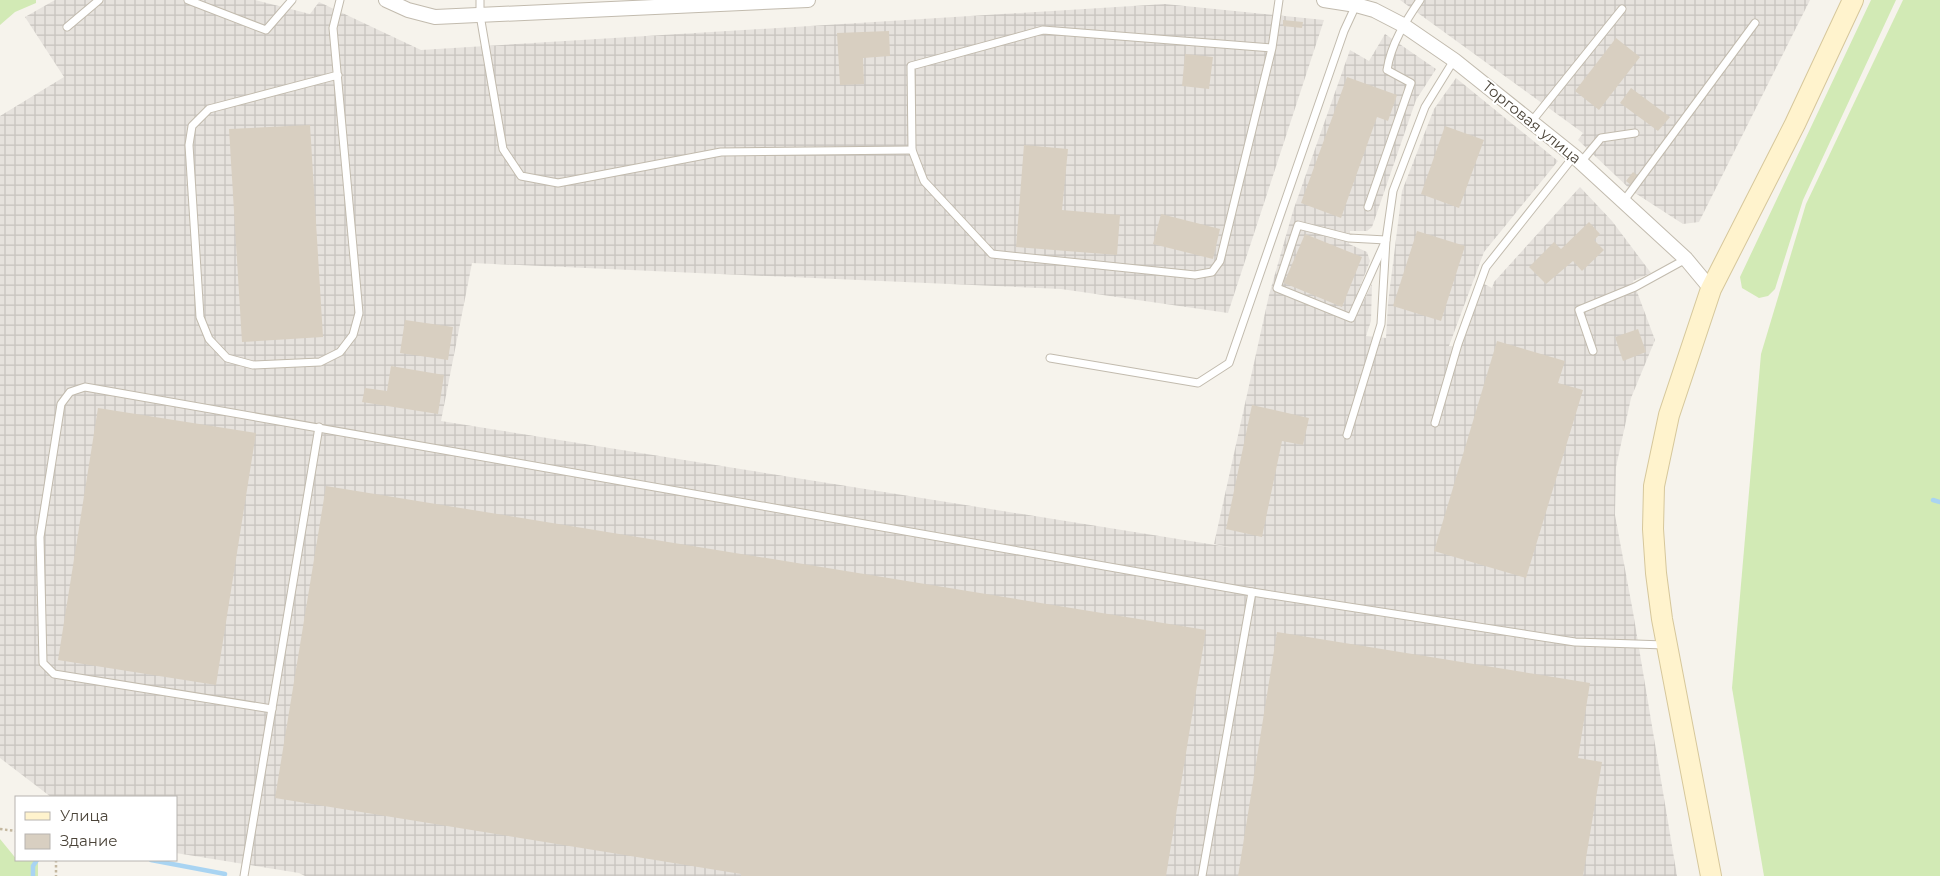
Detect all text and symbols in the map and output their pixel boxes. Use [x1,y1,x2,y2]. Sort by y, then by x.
street label: Торговая улица [1479,76,1585,168]
legend [15,796,178,861]
text: Улица [60,806,108,825]
text: Здание [60,831,118,850]

